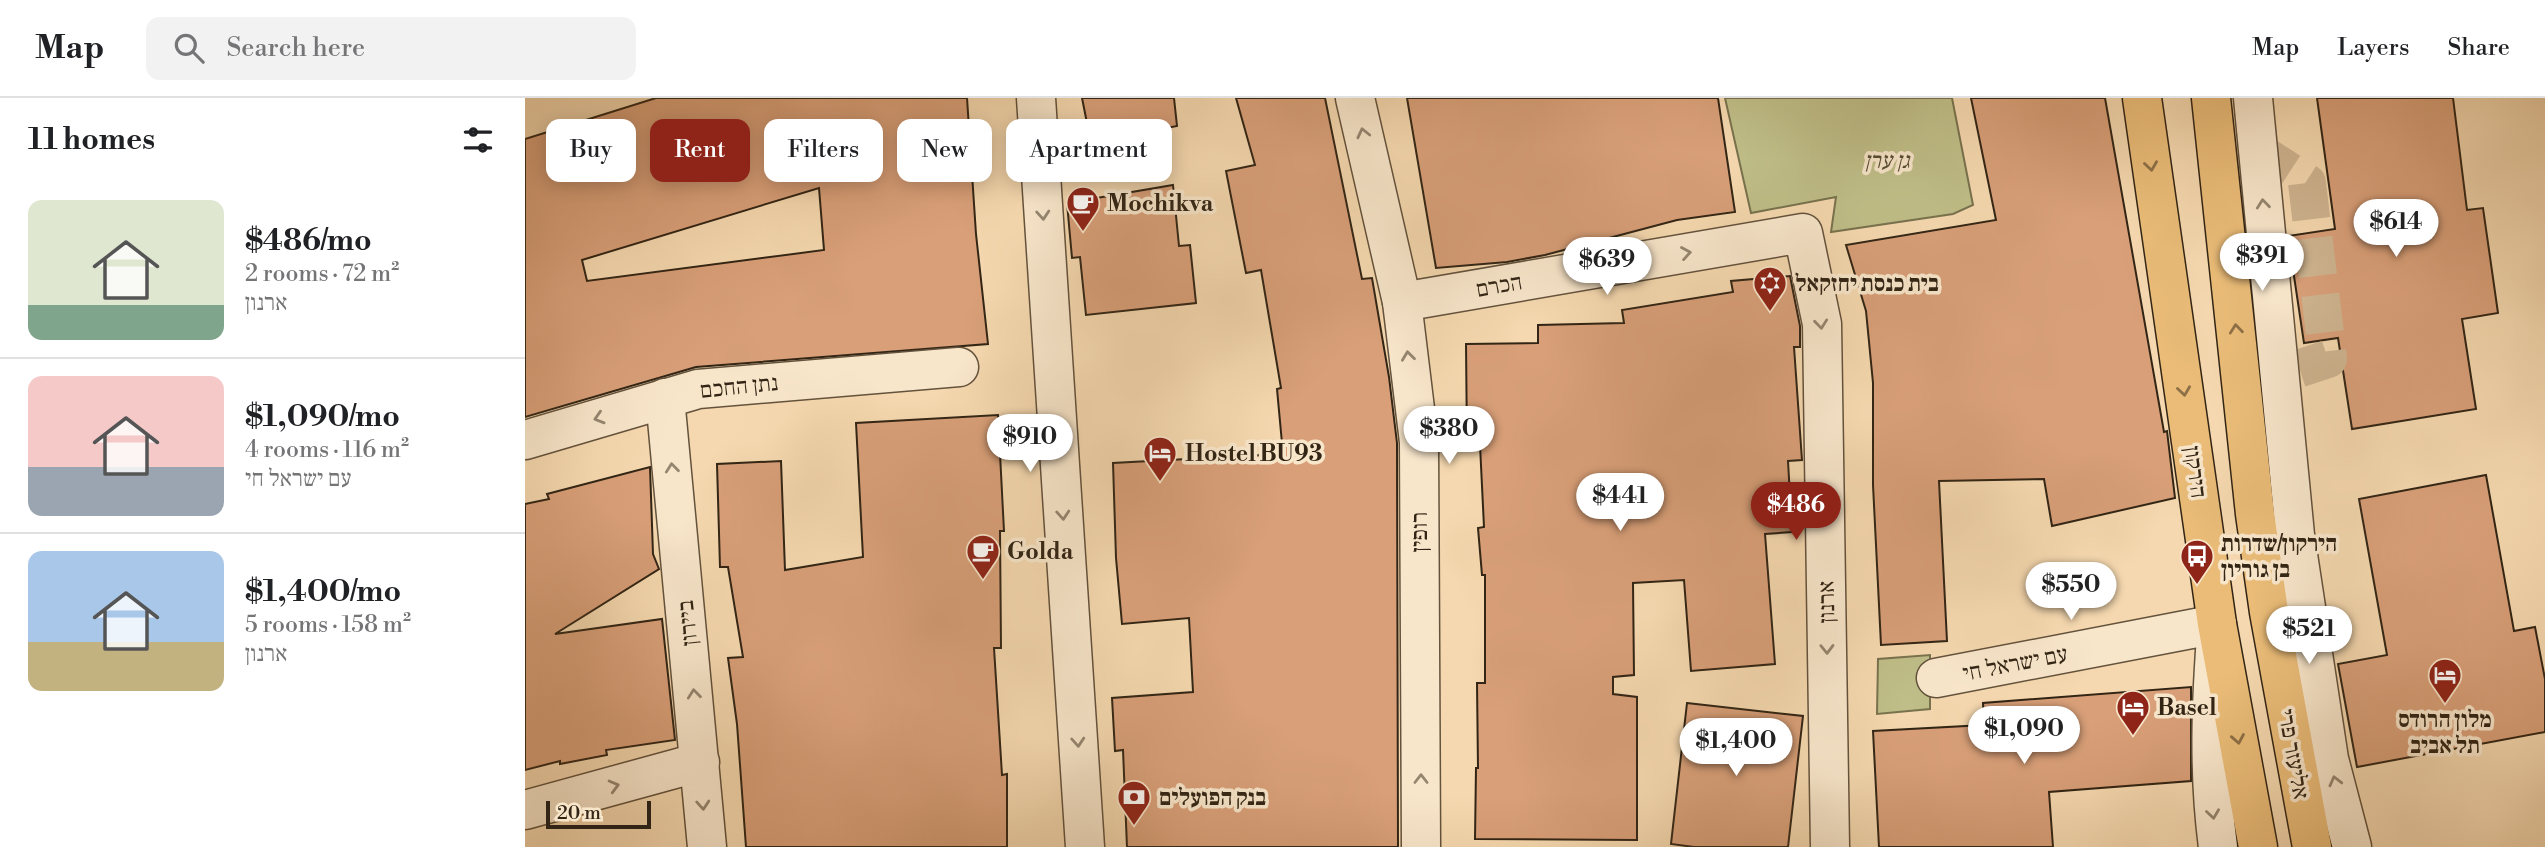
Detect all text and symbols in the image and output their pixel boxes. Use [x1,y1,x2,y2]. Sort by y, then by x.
search box [146,17,636,80]
text: Map [35,28,104,69]
icon: search [170,29,208,67]
text: Search here [226,32,365,64]
text: Map [2252,33,2299,63]
text: Layers [2337,33,2409,63]
text: Share [2447,33,2510,63]
chip: Buy [546,119,636,182]
chip: Rent [650,119,750,182]
chip: Filters [764,119,883,182]
chip: New [897,119,992,182]
chip: Apartment [1006,119,1172,182]
text: 11 homes [28,121,155,159]
icon: filters [459,121,497,159]
one-way arrow [1357,127,1371,139]
park label: גן ערן [1865,147,1911,175]
one-way arrow [2144,160,2159,171]
cafe icon: Mochikva [1064,184,1102,233]
place label: Mochikva [1107,190,1214,218]
one-way arrow [2256,199,2271,210]
pin: $614 [2355,200,2437,259]
text: $614 [2370,208,2422,236]
one-way arrow [1036,210,1051,221]
text: $486/mo [245,222,372,260]
icon: home [84,228,168,312]
pin: $391 [2221,234,2303,293]
pin: $639 [1566,238,1648,297]
text: $391 [2236,242,2288,270]
text: $639 [1579,246,1635,274]
one-way arrow [1680,246,1692,261]
text: 2 rooms · 72 m² [245,260,399,288]
synagogue icon: בית כנסת יחזקאל [1751,264,1789,313]
street label: הכרם [1474,268,1524,304]
place label: בית כנסת יחזקאל [1795,270,1939,298]
text: ארנון [245,289,287,317]
one-way arrow [1813,319,1828,330]
one-way arrow [2228,324,2243,335]
one-way arrow [1401,350,1416,362]
street label: נתן החכם [699,369,780,405]
one-way arrow [2176,385,2191,397]
text: $1,090/mo [245,398,400,436]
icon: home [84,404,168,488]
pin: $380 [1408,406,1490,466]
one-way arrow [594,409,606,424]
pin: $910 [989,414,1071,474]
text: $380 [1420,415,1478,443]
text: $910 [1003,423,1057,451]
hotel icon: Hostel BU93 [1141,434,1179,483]
text: 4 rooms · 116 m² [245,436,409,464]
place label: Hostel BU93 [1185,440,1322,468]
street label: הירקון [2178,444,2212,500]
one-way arrow [664,462,679,474]
text: עם ישראל חי [245,465,351,493]
pin: $441 [1579,474,1661,533]
text: $441 [1592,482,1648,510]
pin: $486 [1755,482,1837,542]
text: $486 [1767,491,1825,519]
one-way arrow [1055,510,1070,521]
street label: רופין [1406,512,1434,552]
place label: הירקון/שדרות בן גוריון [2221,530,2337,584]
cafe icon: Golda [964,532,1002,581]
bus stop icon: הירקון/שדרות בן גוריון [2178,537,2216,586]
place label: Golda [1007,538,1074,566]
pin: $550 [2030,562,2112,622]
text: $550 [2042,571,2100,599]
text: $1,400/mo [245,573,401,611]
icon: home [84,579,168,663]
street label: ארנון [1813,581,1841,623]
street label: ביירון [672,599,704,647]
pin: $521 [2268,606,2350,666]
text: 5 rooms · 158 m² [245,611,411,639]
text: $521 [2282,615,2336,643]
text: ארנון [245,640,287,668]
street label: עם ישראל חי [1960,640,2070,688]
one-way arrow [1819,645,1835,655]
hotel icon: מלון הרודס תל אביב [2426,656,2464,705]
one-way arrow [686,688,701,700]
hotel icon: Basel [2114,688,2152,737]
place label: Basel [2157,694,2217,722]
pin: $1,090 [1967,706,2081,766]
place label: מלון הרודס תל אביב [2398,706,2492,760]
street label: אליעזר פרי [2271,707,2315,801]
text: $1,090 [1984,715,2064,743]
pin: $1,400 [1679,718,1793,778]
text: $1,400 [1696,727,1776,755]
one-way arrow [2230,733,2245,745]
one-way arrow [1070,737,1085,748]
one-way arrow [1413,773,1429,784]
one-way arrow [2329,775,2343,787]
bank icon: בנק הפועלים [1115,778,1153,827]
one-way arrow [608,779,620,794]
place label: בנק הפועלים [1159,784,1266,812]
scale bar [546,798,651,830]
one-way arrow [695,799,710,810]
text: 20 m [557,801,601,825]
one-way arrow [2206,808,2221,820]

